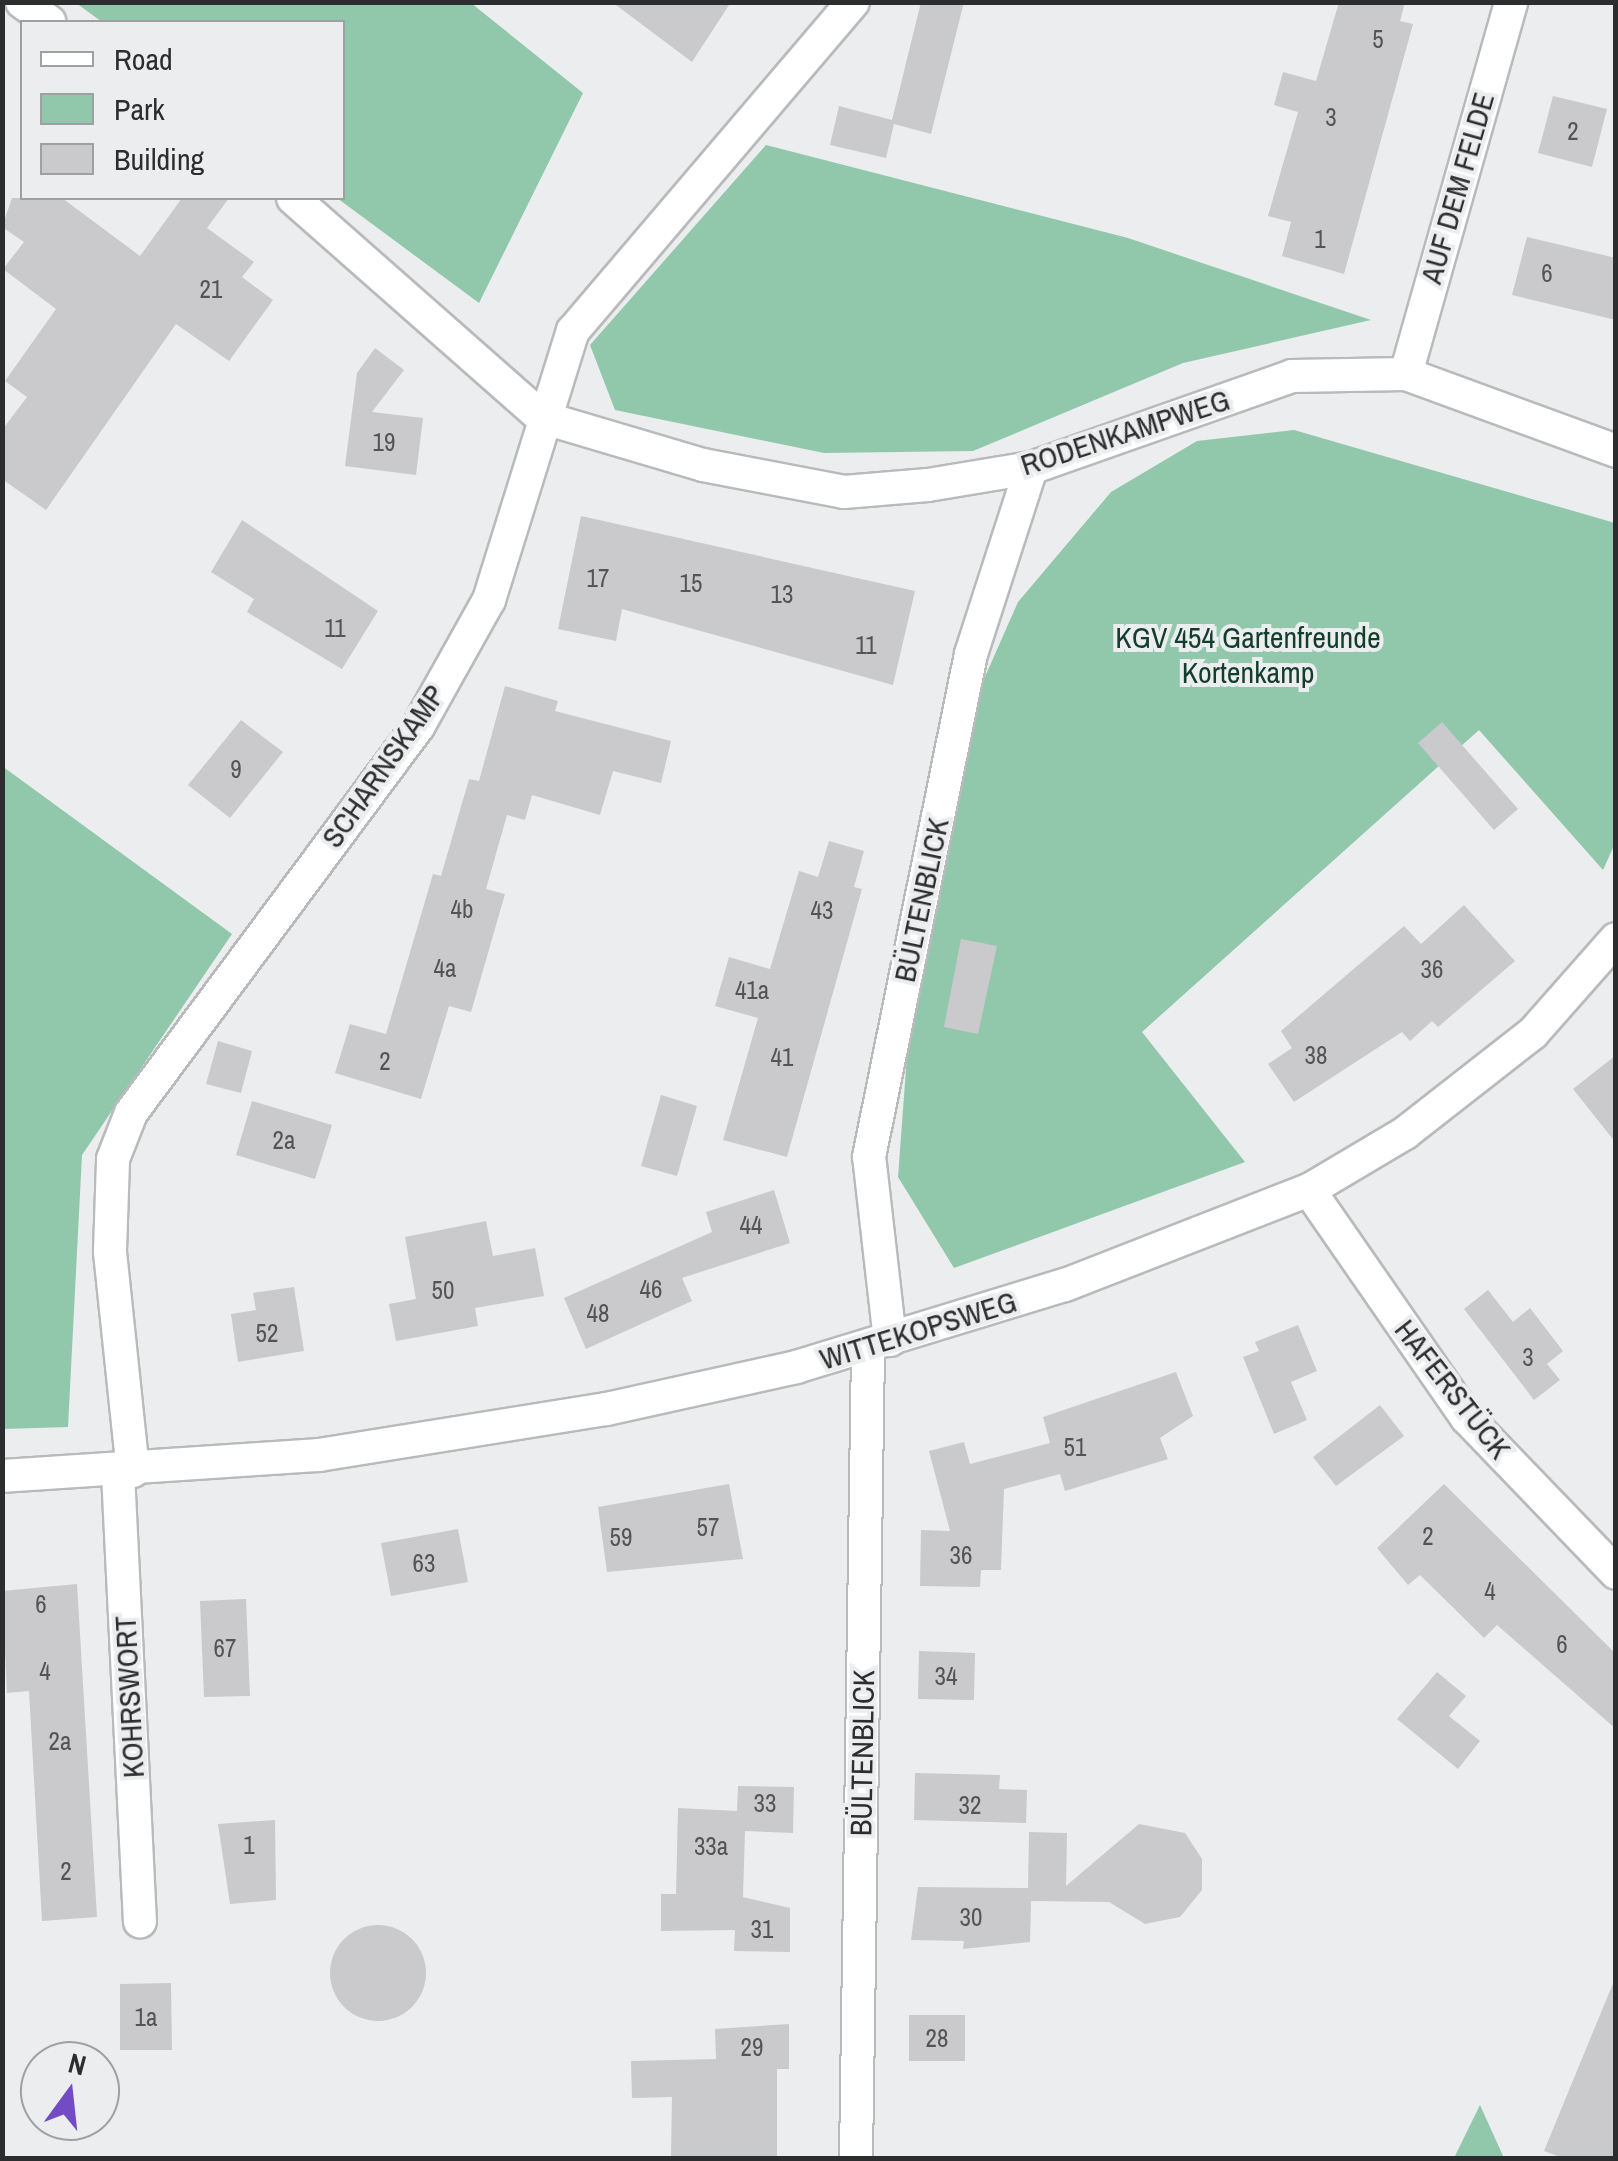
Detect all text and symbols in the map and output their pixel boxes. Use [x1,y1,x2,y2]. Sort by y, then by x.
legend [20,20,345,200]
house number: 5 [1372,24,1384,54]
text: Road [114,39,173,79]
street label: AUF DEM FELDE [1413,88,1501,288]
text: Park [114,89,165,129]
house number: 3 [1325,102,1337,132]
house number: 2 [1567,116,1579,146]
text: Building [114,139,204,179]
house number: 1 [1314,224,1326,254]
house number: 6 [1541,258,1553,288]
house number: 21 [200,274,222,304]
street label: RODENKAMPWEG [1016,381,1234,483]
house number: 19 [373,427,395,457]
house number: 17 [587,563,609,593]
house number: 15 [680,568,702,598]
house number: 13 [771,579,793,609]
house number: 11 [324,613,346,643]
park label: KGV 454 Gartenfreunde Kortenkamp [1115,619,1381,690]
house number: 11 [855,630,877,660]
street label: SCHARNSKAMP [314,678,452,854]
house number: 9 [230,754,242,784]
street label: BÜLTENBLICK [886,815,956,985]
house number: 4b [451,894,473,924]
house number: 43 [811,895,833,925]
house number: 4a [434,953,456,983]
house number: 36 [1421,954,1443,984]
house number: 41a [735,975,769,1005]
house number: 38 [1305,1040,1327,1070]
house number: 41 [771,1042,793,1072]
house number: 2 [379,1046,391,1076]
house number: 2a [273,1125,295,1155]
house number: 44 [740,1210,762,1240]
house number: 46 [640,1274,662,1304]
house number: 50 [432,1275,454,1305]
street label: WITTEKOPSWEG [815,1283,1021,1377]
house number: 48 [587,1298,609,1328]
street label: HAFERSTÜCK [1387,1312,1519,1466]
house number: 52 [256,1318,278,1348]
house number: 3 [1522,1342,1534,1372]
house number: 51 [1064,1432,1086,1462]
house number: 57 [697,1512,719,1542]
house number: 2 [1422,1521,1434,1551]
house number: 59 [610,1522,632,1552]
house number: 36 [950,1540,972,1570]
house number: 63 [413,1548,435,1578]
house number: 4 [1484,1576,1496,1606]
house number: 6 [35,1589,47,1619]
street label: KOHRSWORT [107,1615,151,1779]
house number: 6 [1556,1629,1568,1659]
house number: 67 [214,1633,236,1663]
house number: 4 [39,1656,51,1686]
house number: 34 [935,1661,957,1691]
street label: BÜLTENBLICK [843,1670,881,1836]
house number: 2a [49,1726,71,1756]
house number: 33 [754,1788,776,1818]
house number: 32 [959,1790,981,1820]
house number: 1 [243,1830,255,1860]
house number: 33a [694,1831,728,1861]
house number: 2 [60,1856,72,1886]
house number: 30 [960,1902,982,1932]
house number: 31 [751,1914,773,1944]
house number: 1a [135,2002,157,2032]
house number: 28 [926,2023,948,2053]
house number: 29 [741,2032,763,2062]
north arrow [20,2041,120,2141]
text: N [64,2043,90,2084]

